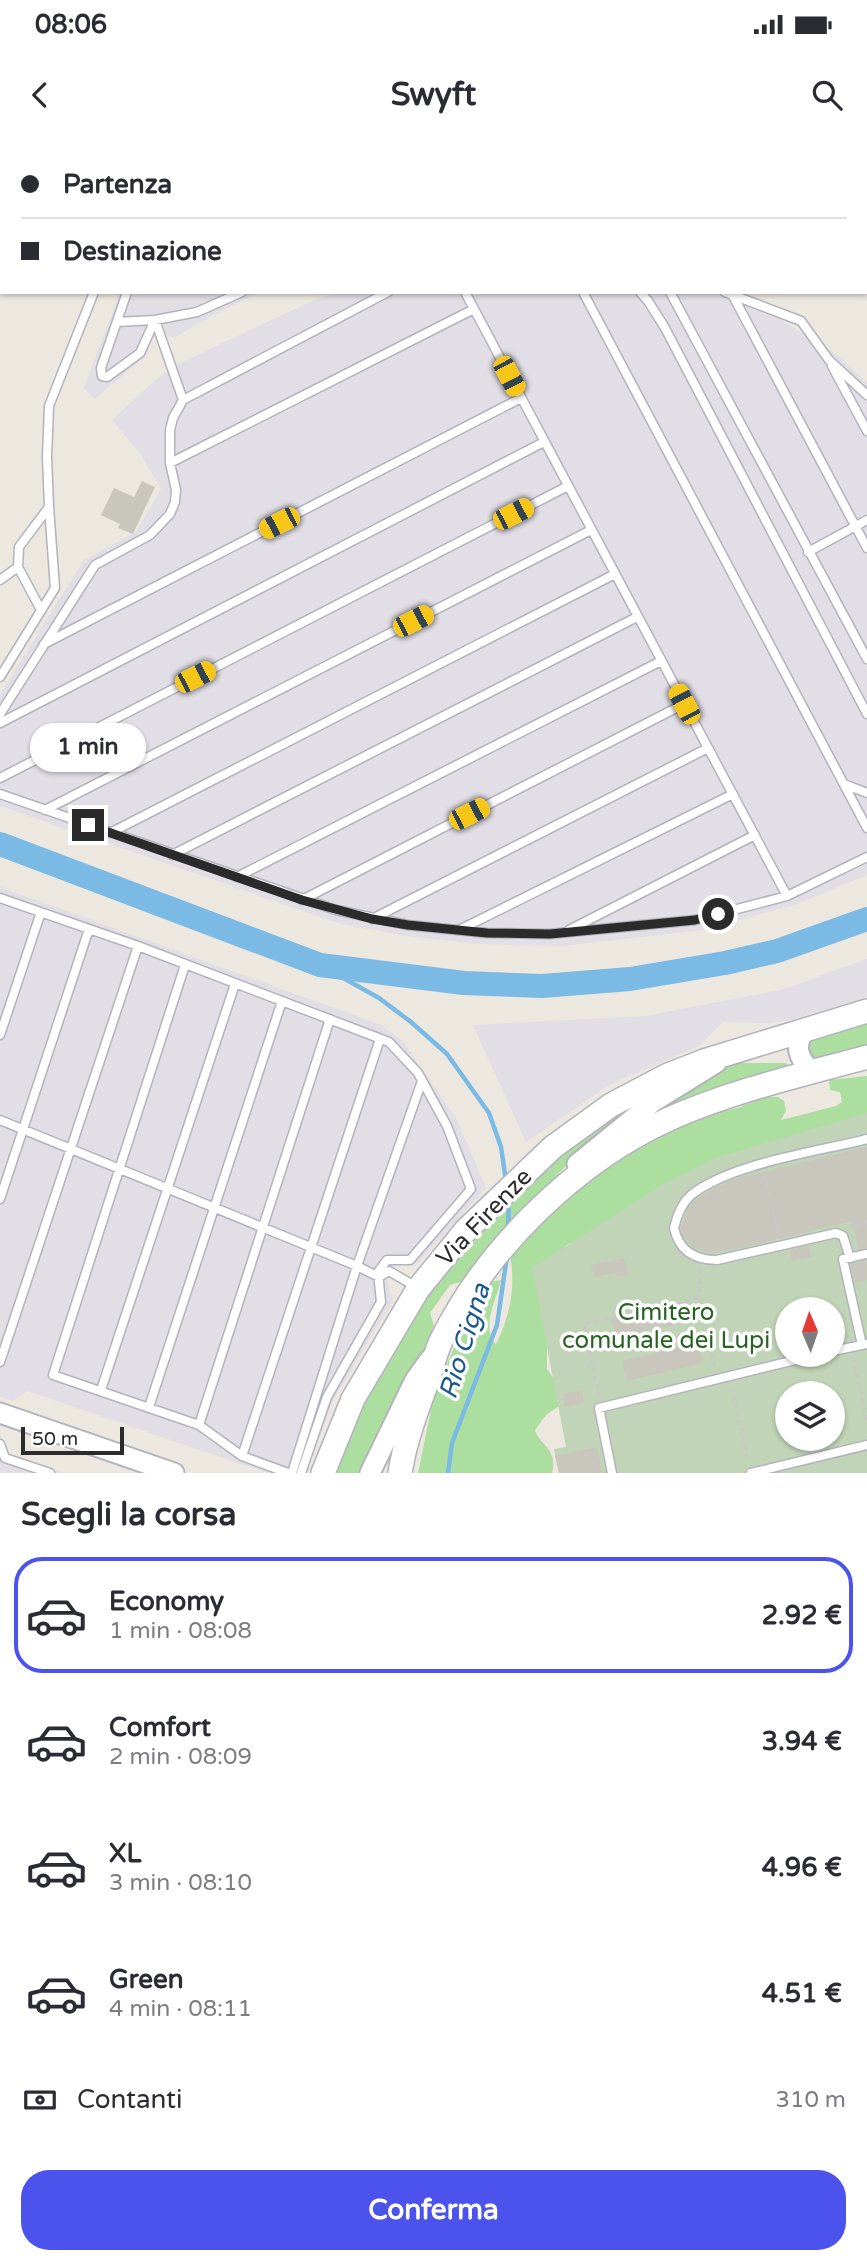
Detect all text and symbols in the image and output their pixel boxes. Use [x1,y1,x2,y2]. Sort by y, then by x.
text: 08:06 [35,9,107,40]
icon: back [21,76,59,114]
text: Swyft [391,76,476,114]
icon: search [808,76,846,114]
text: Partenza [63,169,172,200]
text: Destinazione [63,236,222,267]
car [490,353,529,399]
car [490,495,537,533]
car [256,504,303,542]
car [390,602,437,640]
car [172,658,219,696]
car [665,681,704,727]
callout: 1 min [30,724,146,772]
text: 1 min [57,733,119,761]
car [446,795,493,833]
route end [72,809,104,841]
route start [702,898,734,930]
street label: Via Firenze [431,1162,538,1272]
water label: Rio Cigna [432,1278,497,1403]
north arrow [775,1297,845,1367]
map controls [775,1297,845,1451]
park label: Cimitero comunale dei Lupi [562,1298,770,1355]
button: layers [775,1381,845,1451]
scale bar [21,1424,124,1456]
text: 50 m [32,1428,78,1450]
text: Scegli la corsa [21,1496,236,1534]
icon: car [25,1584,88,1647]
text: Economy [109,1586,224,1617]
text: 2.92 € [762,1600,842,1631]
text: 1 min · 08:08 [109,1617,252,1645]
icon: car [25,1710,88,1773]
text: Comfort [109,1712,211,1743]
text: 3.94 € [762,1726,842,1757]
text: 2 min · 08:09 [109,1743,252,1771]
icon: car [25,1836,88,1899]
text: XL [109,1838,141,1869]
text: 4.96 € [762,1852,842,1883]
text: 3 min · 08:10 [109,1869,252,1897]
icon: car [25,1962,88,2025]
text: Green [109,1964,184,1995]
text: 4.51 € [762,1978,842,2009]
text: 4 min · 08:11 [109,1995,252,2023]
icon: cash [21,2081,59,2119]
text: Contanti [77,2084,182,2115]
text: 310 m [776,2086,846,2114]
button: Conferma [21,2170,846,2250]

